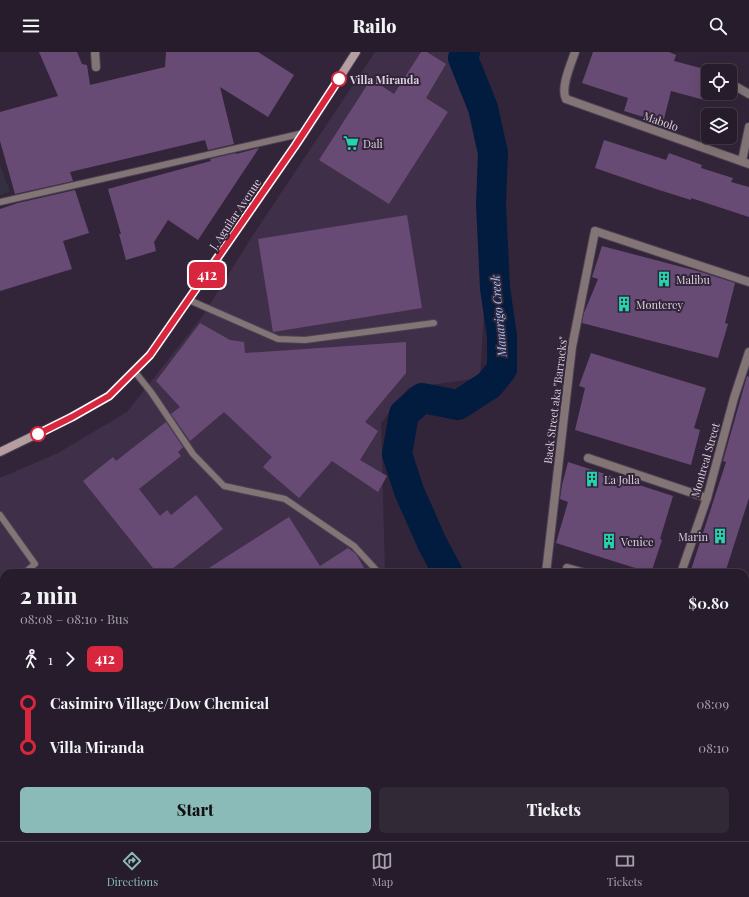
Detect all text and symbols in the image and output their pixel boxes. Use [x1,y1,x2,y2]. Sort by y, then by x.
text: Railo [353,14,396,38]
icon: menu [20,15,42,37]
icon: search [707,15,729,37]
map controls [701,64,737,144]
button: locate [701,64,737,100]
marker: Villa Miranda [331,71,347,87]
place label: Villa Miranda [349,72,419,87]
street label: Mabolo [641,108,681,134]
button: layers [701,108,737,144]
supermarket icon: Dali [342,134,360,152]
place label: Dali [363,136,383,151]
street label: J. Aguilar Avenue [205,175,265,253]
line badge: 412 [184,262,230,288]
text: 412 [197,265,217,284]
building icon: Malibu [655,270,673,288]
place label: Malibu [676,272,711,287]
water label: Manarigo Creek [486,274,510,359]
building icon: Monterey [615,295,633,313]
place label: Monterey [636,297,684,312]
street label: Back Street aka "Barracks" [540,335,570,465]
street label: Montreal Street [687,421,723,499]
unlabelled marker [30,426,46,442]
building icon: La Jolla [583,470,601,488]
place label: La Jolla [604,472,640,487]
building icon: Marin [711,527,729,545]
place label: Marin [678,529,708,544]
building icon: Venice [600,532,618,550]
place label: Venice [620,534,654,549]
text: 2 min [20,580,77,610]
text: $0.80 [689,593,729,613]
text: 08:08 – 08:10 · Bus [20,610,128,627]
icon: walk [20,648,42,670]
icon: forward [59,648,81,670]
text: 412 [95,649,115,668]
text: 1 [48,651,53,668]
text: Casimiro Village/Dow Chemical [50,693,269,713]
text: 08:09 [697,695,729,712]
text: Villa Miranda [50,737,144,757]
text: 08:10 [698,739,729,756]
button: Start [20,787,371,833]
button: Tickets [379,787,729,833]
tab: Directions [107,850,158,889]
tab: Map [371,850,393,889]
tab: Tickets [607,850,642,889]

